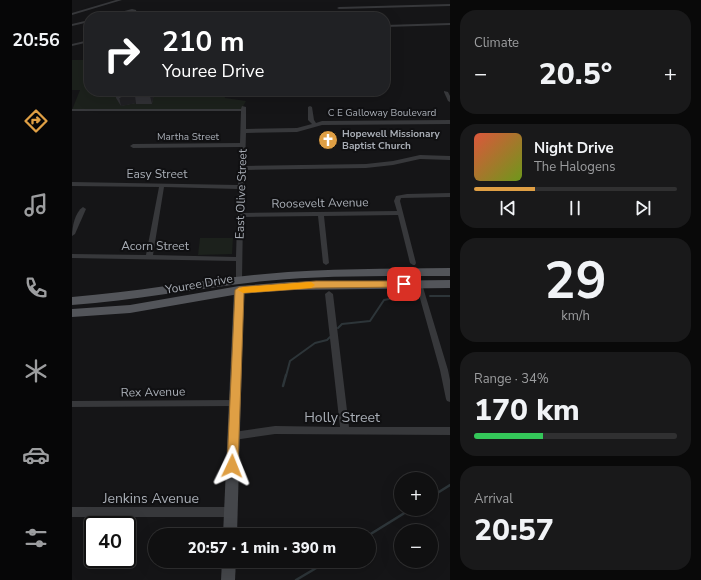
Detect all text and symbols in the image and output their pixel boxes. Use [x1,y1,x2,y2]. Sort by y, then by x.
text: 210 m [162,23,245,61]
text: 20:56 [12,28,60,52]
icon: right [96,28,148,80]
text: Climate [474,34,519,52]
text: 20.5° [539,54,612,95]
text: Youree Drive [162,59,264,83]
text: − [474,59,487,89]
text: + [664,59,677,89]
street label: C E Galloway Boulevard [328,106,437,120]
icon: directions [22,107,50,135]
place label: Hopewell Missionary Baptist Church [342,127,441,153]
church icon: Hopewell Missionary Baptist Church [317,129,339,151]
street label: Martha Street [157,130,220,144]
text: Night Drive [534,138,614,158]
street label: East Olive Street [231,148,251,239]
text: The Halogens [534,158,615,176]
street label: Easy Street [127,166,188,182]
icon: music [22,191,50,219]
street label: Roosevelt Avenue [271,194,369,212]
icon: previous [497,197,519,219]
icon: pause [564,197,586,219]
icon: next [632,197,654,219]
street label: Acorn Street [121,238,190,254]
text: 29 [544,245,607,316]
pin [387,267,421,301]
street label: Youree Drive [163,270,234,298]
icon: arrive [393,273,415,295]
icon: phone [22,274,50,302]
text: km/h [561,307,590,325]
icon: climate [22,357,50,385]
text: Range · 34% [474,370,549,388]
street label: Rex Avenue [121,383,185,401]
text: 170 km [474,390,580,431]
street label: Holly Street [304,408,380,427]
icon: car [22,441,50,469]
position arrow [211,445,253,487]
map controls [394,472,438,568]
button: + [394,472,438,516]
street label: Jenkins Avenue [102,489,199,508]
text: Arrival [474,490,513,508]
text: 20:57 [474,510,554,551]
speed limit sign: 40 [84,516,136,568]
icon: filters [22,524,50,552]
button: − [394,524,438,568]
text: 20:57 · 1 min · 390 m [188,538,336,558]

